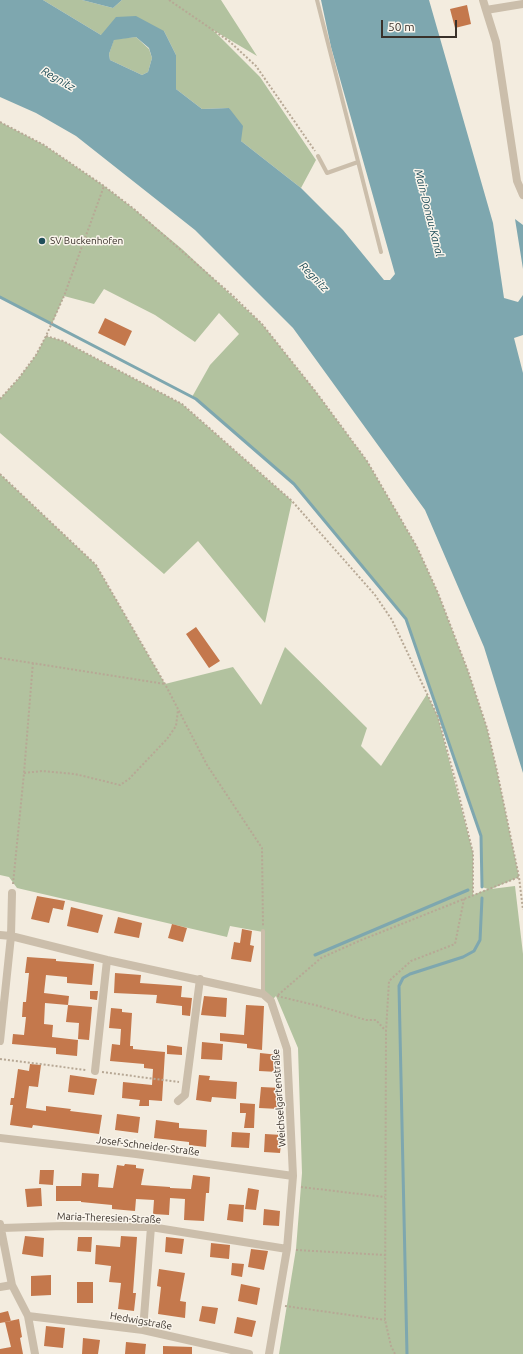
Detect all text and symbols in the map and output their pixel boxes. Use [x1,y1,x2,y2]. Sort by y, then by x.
scale bar [383,12,459,38]
text: 50 m [388,20,415,33]
water label: Regnitz [39,64,77,94]
water label: Main-Donau-Kanal [412,168,446,258]
place label: SV Buckenhofen [50,235,123,247]
marker: SV Buckenhofen [37,236,47,246]
water label: Regnitz [297,259,331,295]
street label: Weichselgartenstraße [270,1048,288,1148]
street label: Josef-Schneider-Straße [96,1134,200,1158]
street label: Maria-Theresien-Straße [57,1210,161,1226]
street label: Hedwigstraße [109,1310,173,1332]

